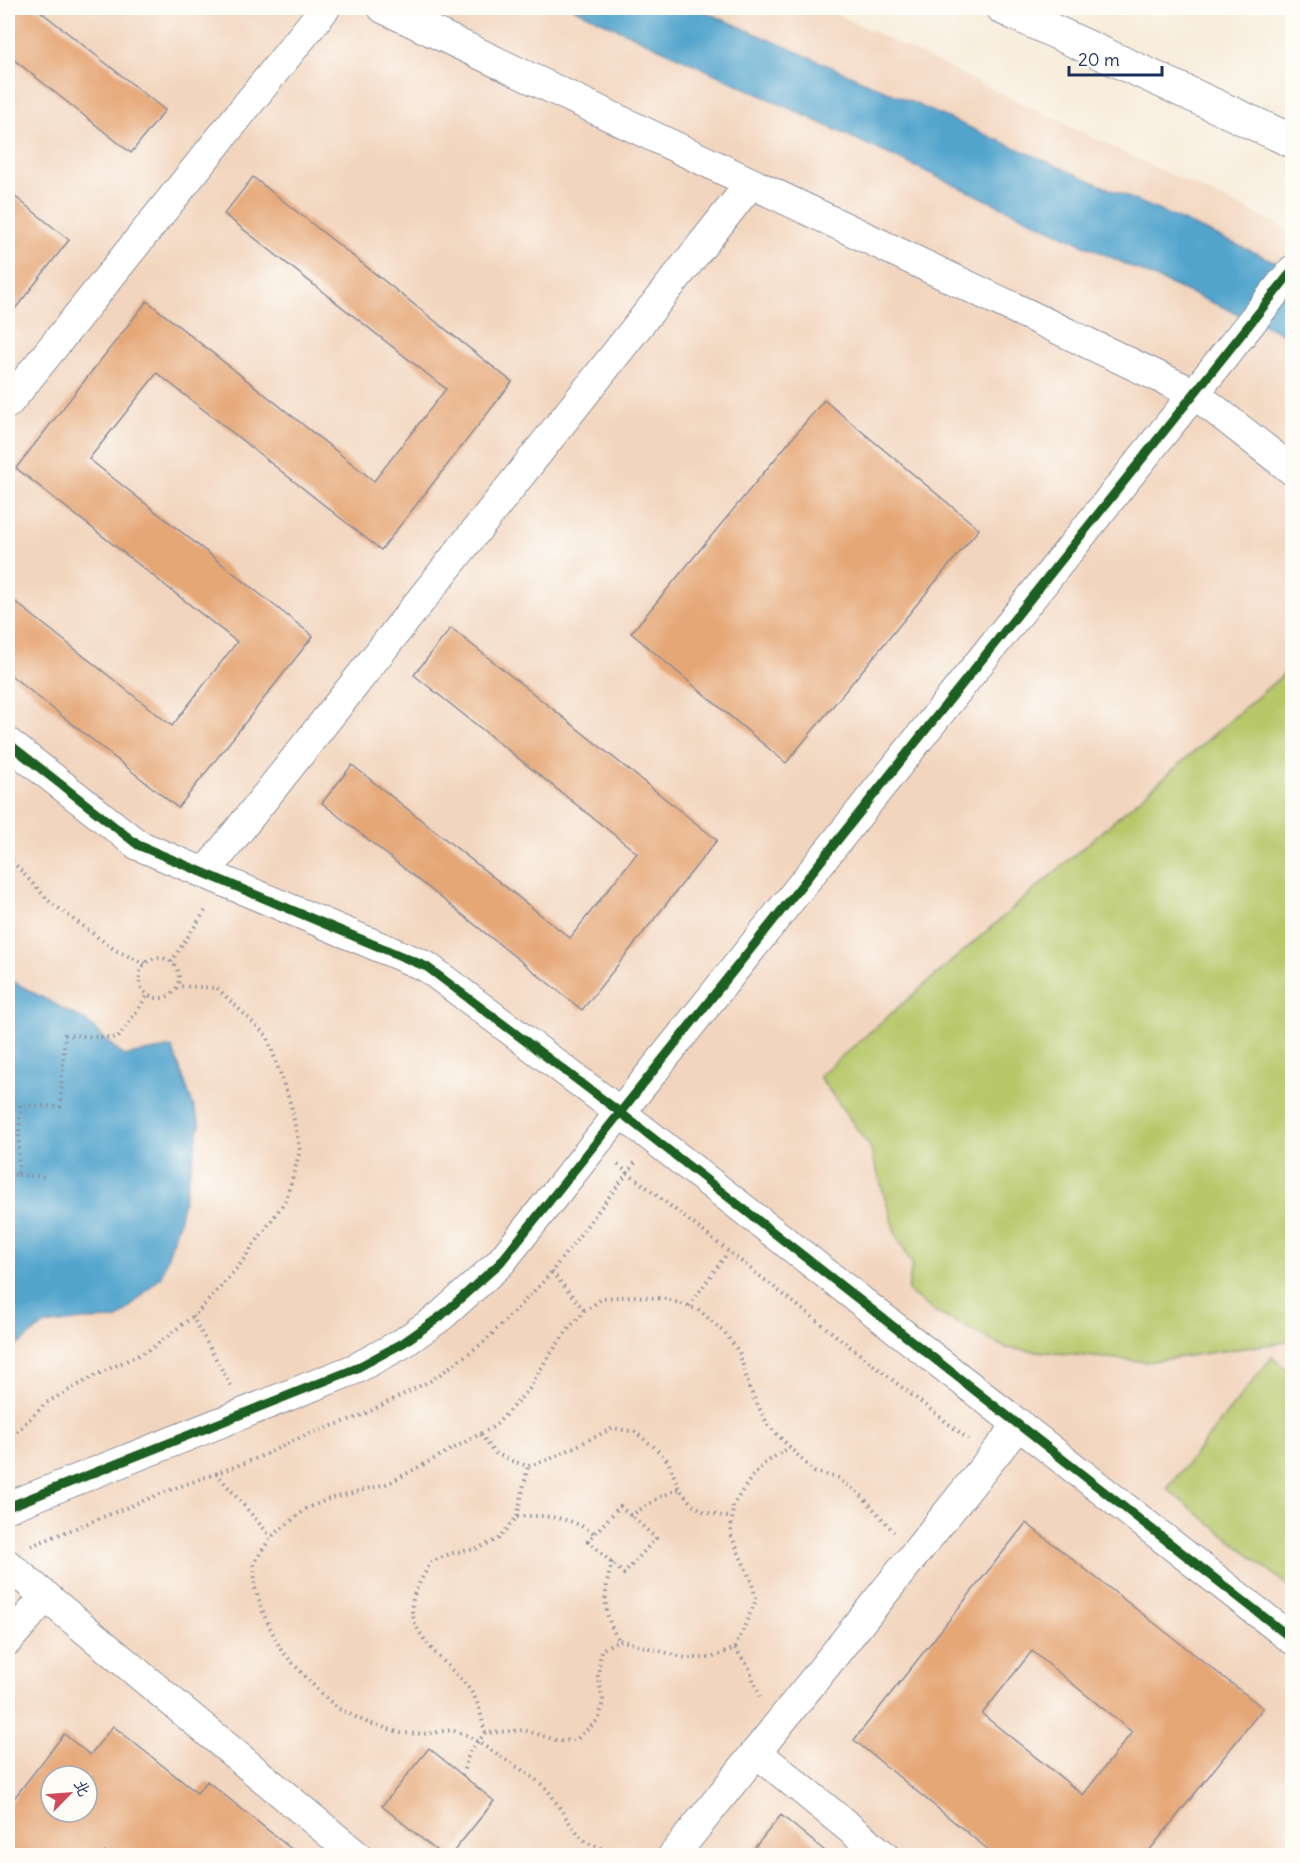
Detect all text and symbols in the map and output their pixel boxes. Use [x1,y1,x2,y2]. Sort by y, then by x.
scale bar [1069,39,1162,77]
text: 20 m [1078,48,1120,71]
north arrow [39,1764,99,1824]
text: 北 [70,1776,95,1799]

